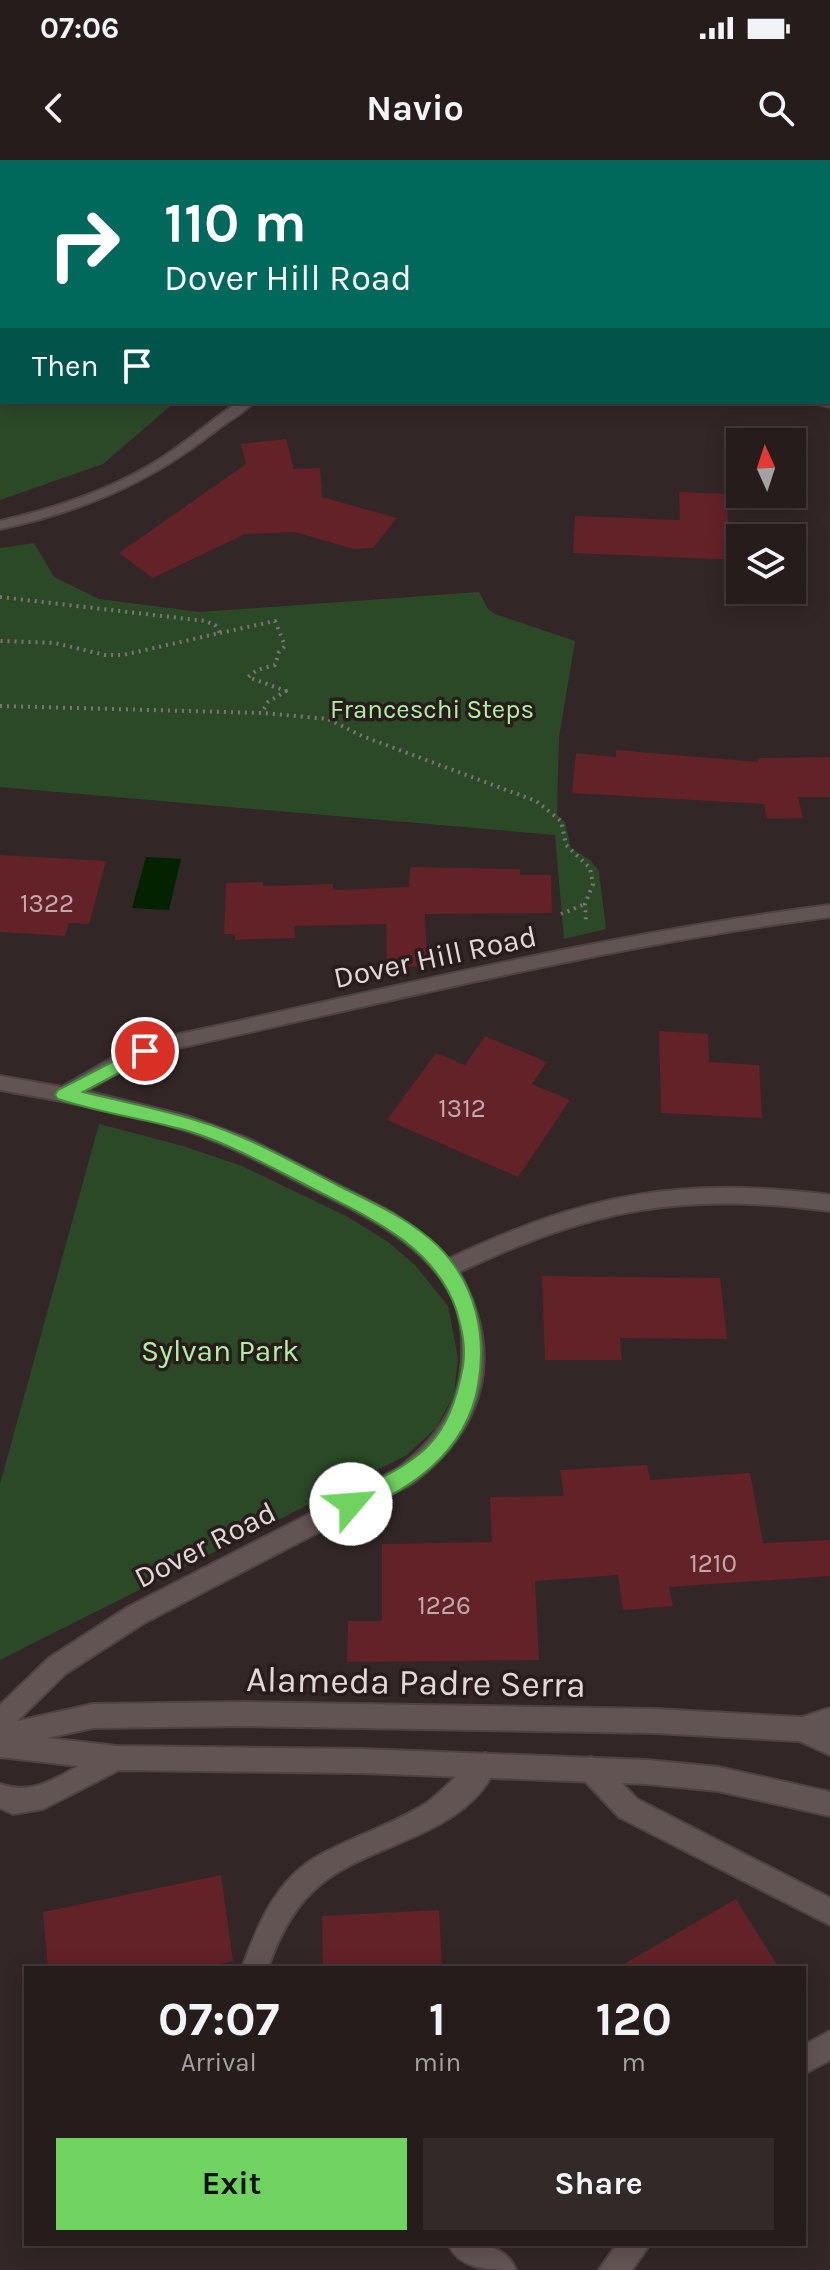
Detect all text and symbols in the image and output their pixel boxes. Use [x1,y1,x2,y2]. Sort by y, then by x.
text: 07:06 [40,10,119,46]
icon: back [32,86,76,130]
icon: search [754,86,798,130]
text: Navio [366,87,464,129]
text: 110 m [164,190,307,255]
icon: right [32,192,136,296]
text: Dover Hill Road [164,257,412,299]
icon: arrive [115,344,159,388]
text: Then [32,348,99,384]
north arrow [726,428,806,508]
map controls [726,428,806,604]
button: layers [726,524,806,604]
park label: Franceschi Steps [330,694,534,725]
house number: 1322 [20,888,74,919]
street label: Dover Hill Road [330,918,540,996]
pin [111,1017,179,1085]
icon: arrive [123,1029,167,1073]
house number: 1312 [438,1093,486,1124]
park label: Sylvan Park [141,1333,299,1369]
position arrow [309,1462,393,1546]
street label: Dover Road [128,1494,282,1596]
house number: 1210 [689,1548,737,1579]
house number: 1226 [417,1590,471,1621]
street label: Alameda Padre Serra [246,1658,586,1706]
text: 07:07 [158,1991,279,2047]
text: 1 [429,1991,446,2047]
text: 120 [595,1991,672,2047]
text: Arrival [181,2047,257,2078]
text: min [414,2047,461,2078]
text: m [621,2047,646,2078]
button: Exit [56,2138,407,2230]
button: Share [423,2138,774,2230]

